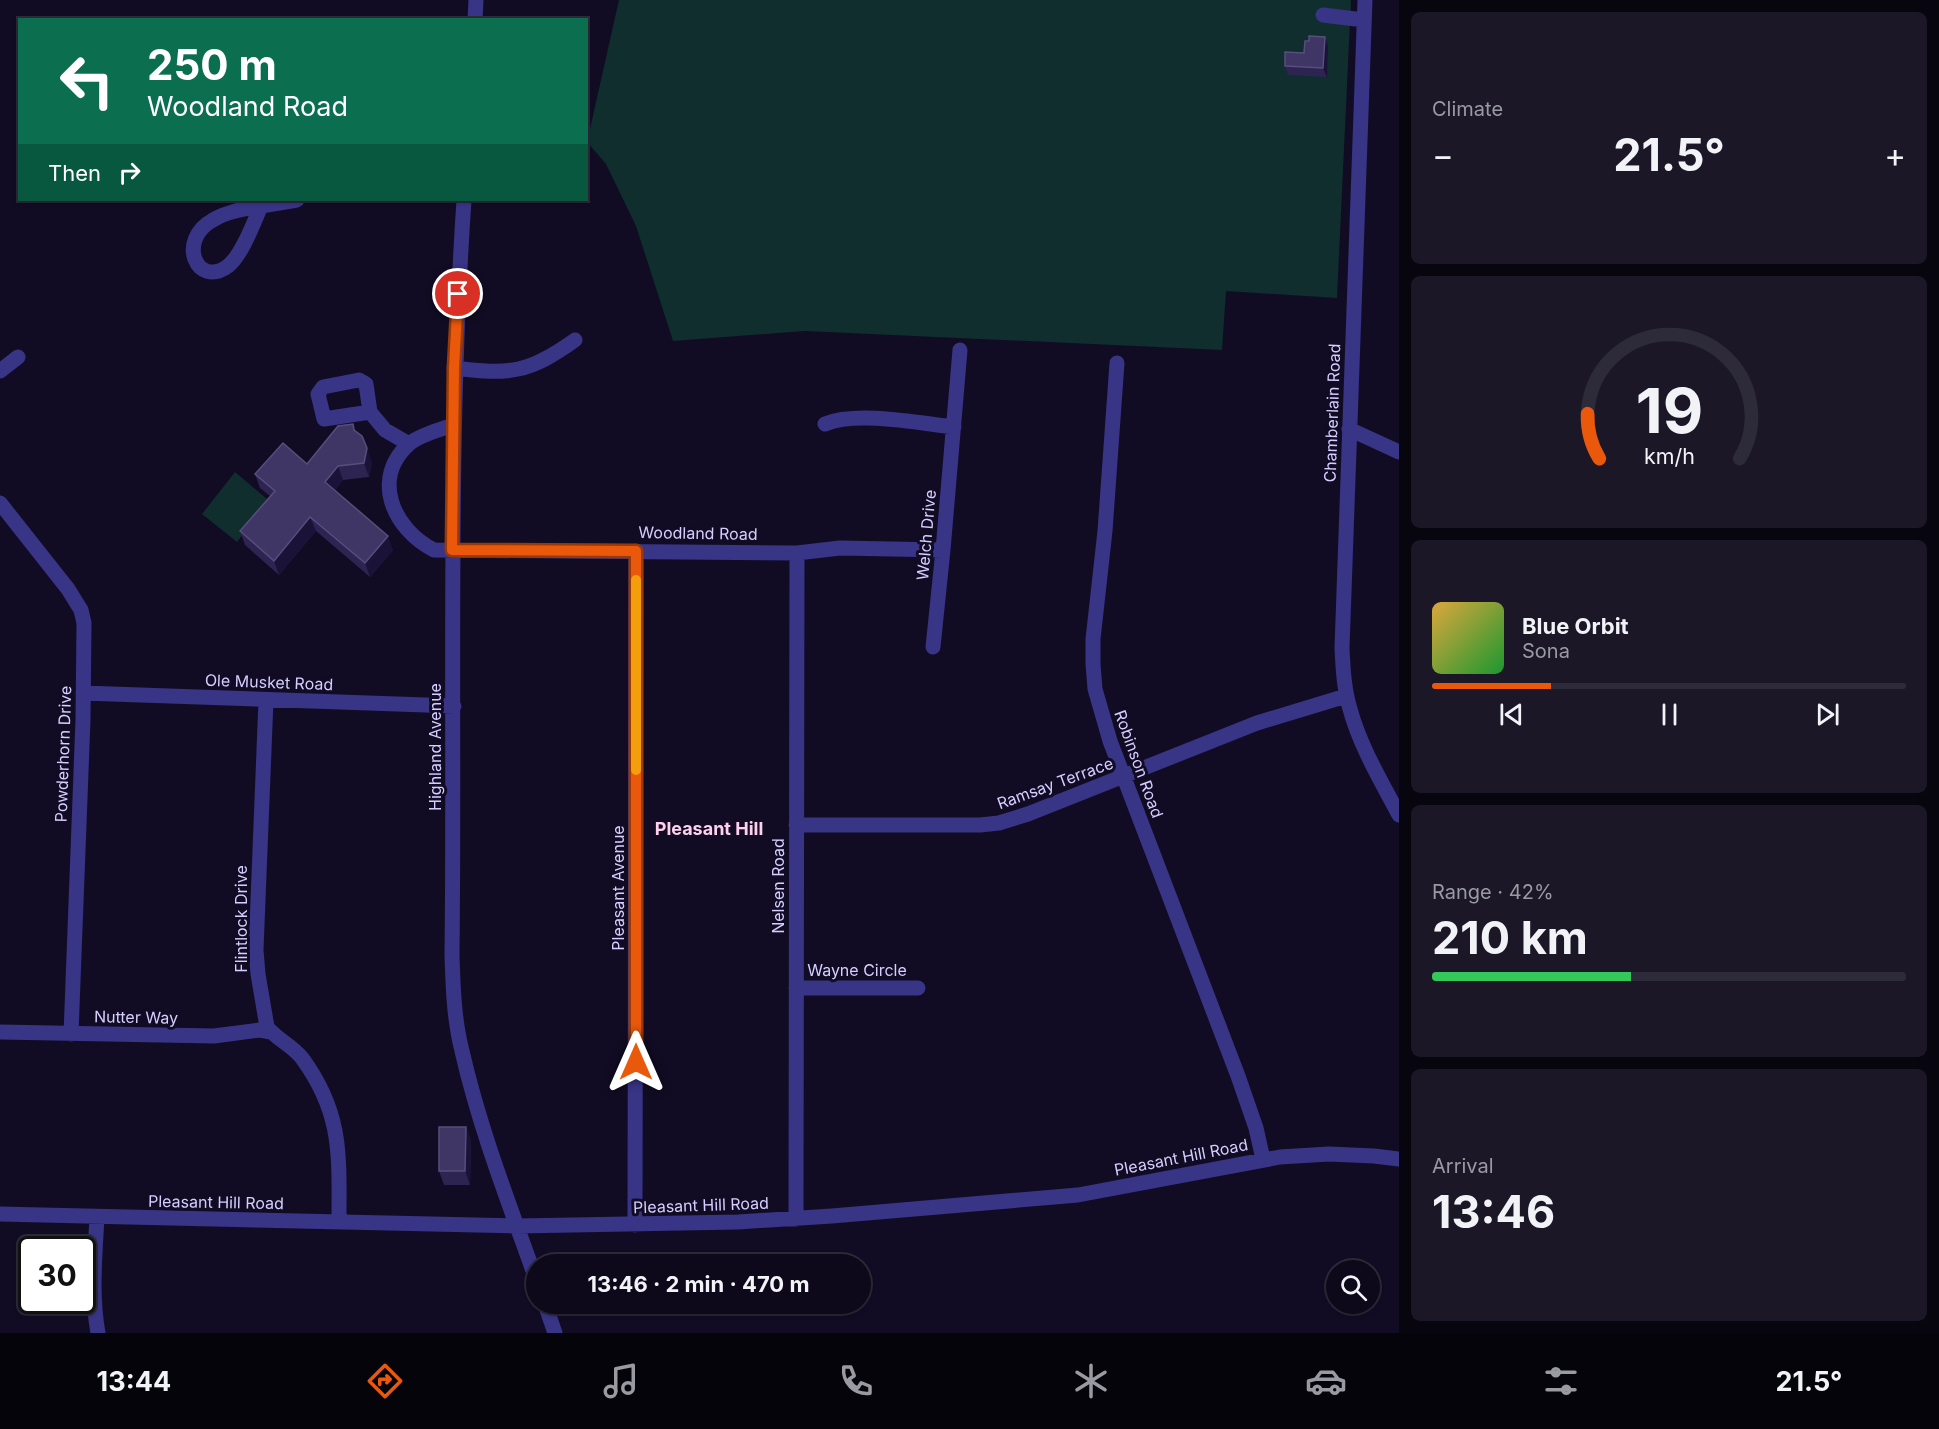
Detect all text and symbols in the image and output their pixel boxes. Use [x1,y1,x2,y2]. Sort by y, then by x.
text: 250 m [147,39,277,90]
icon: left [48,42,126,120]
text: Woodland Road [147,90,348,123]
text: Climate [1432,97,1503,121]
text: 21.5° [1613,127,1725,182]
text: − [1432,135,1454,175]
text: + [1884,135,1906,175]
icon: right [113,156,146,189]
text: Then [48,160,101,186]
pin [432,268,483,319]
icon: arrive [441,277,474,310]
street label: Chamberlain Road [1320,343,1344,483]
text: 19 [1635,373,1703,448]
text: km/h [1644,444,1694,470]
street label: Welch Drive [912,489,940,581]
street label: Woodland Road [638,522,758,544]
text: Blue Orbit [1522,613,1629,639]
text: Sona [1522,639,1570,663]
street label: Ole Musket Road [205,670,333,694]
street label: Highland Avenue [425,683,445,811]
street label: Powderhorn Drive [51,685,75,823]
icon: previous [1495,698,1528,731]
icon: pause [1653,698,1686,731]
icon: next [1811,698,1844,731]
street label: Robinson Road [1110,707,1168,821]
street label: Ramsay Terrace [994,753,1116,813]
district label: Pleasant Hill [655,818,763,839]
street label: Pleasant Avenue [608,825,628,951]
street label: Nelsen Road [768,838,788,934]
street label: Flintlock Drive [231,865,251,973]
text: Range · 42% [1432,880,1554,904]
text: 210 km [1432,910,1588,965]
street label: Wayne Circle [807,960,907,980]
street label: Nutter Way [94,1006,178,1028]
position arrow [604,1030,668,1094]
street label: Pleasant Hill Road [1112,1134,1250,1180]
text: Arrival [1432,1154,1494,1178]
text: 13:46 [1432,1184,1555,1239]
street label: Pleasant Hill Road [148,1191,284,1213]
street label: Pleasant Hill Road [633,1193,769,1217]
speed limit sign: 30 [18,1236,96,1314]
map controls [1326,1260,1380,1314]
button: search [1326,1260,1380,1314]
text: 13:46 · 2 min · 470 m [588,1271,810,1297]
icon: directions [364,1360,406,1402]
icon: music [600,1360,642,1402]
icon: phone [835,1360,877,1402]
icon: climate [1070,1360,1112,1402]
icon: car [1305,1360,1347,1402]
icon: filters [1540,1360,1582,1402]
text: 13:44 [97,1365,171,1398]
text: 21.5° [1775,1365,1842,1398]

